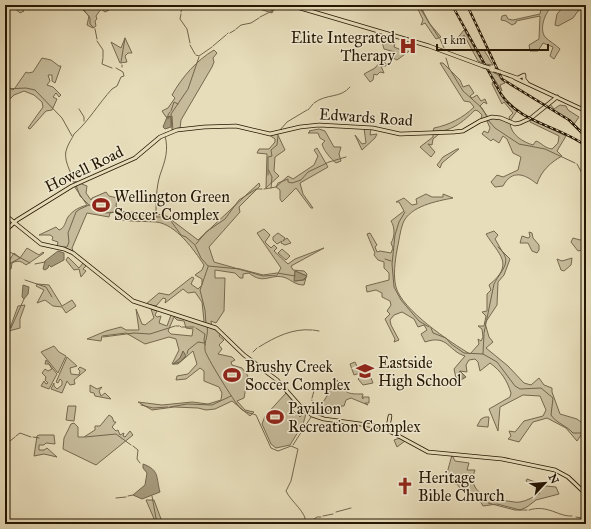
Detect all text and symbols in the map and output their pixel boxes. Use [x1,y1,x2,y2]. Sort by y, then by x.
scale bar [437,26,548,52]
place label: Elite Integrated Therapy [291,28,395,65]
text: 1 km [443,33,466,47]
hospital icon: Elite Integrated Therapy [398,36,418,56]
street label: Edwards Road [318,104,414,130]
street label: Howell Road [42,142,126,196]
place label: Wellington Green Soccer Complex [114,187,230,224]
sports icon: Wellington Green Soccer Complex [91,195,111,215]
place label: Eastside High School [378,353,462,391]
place label: Brushy Creek Soccer Complex [245,357,350,394]
school or university icon: Eastside High School [355,361,375,381]
sports icon: Brushy Creek Soccer Complex [222,365,242,385]
place label: Pavilion Recreation Complex [288,399,421,436]
sports icon: Pavilion Recreation Complex [265,407,285,427]
north arrow [525,463,565,503]
place label: Heritage Bible Church [418,468,505,505]
text: N [546,472,562,486]
church icon: Heritage Bible Church [395,476,415,496]

